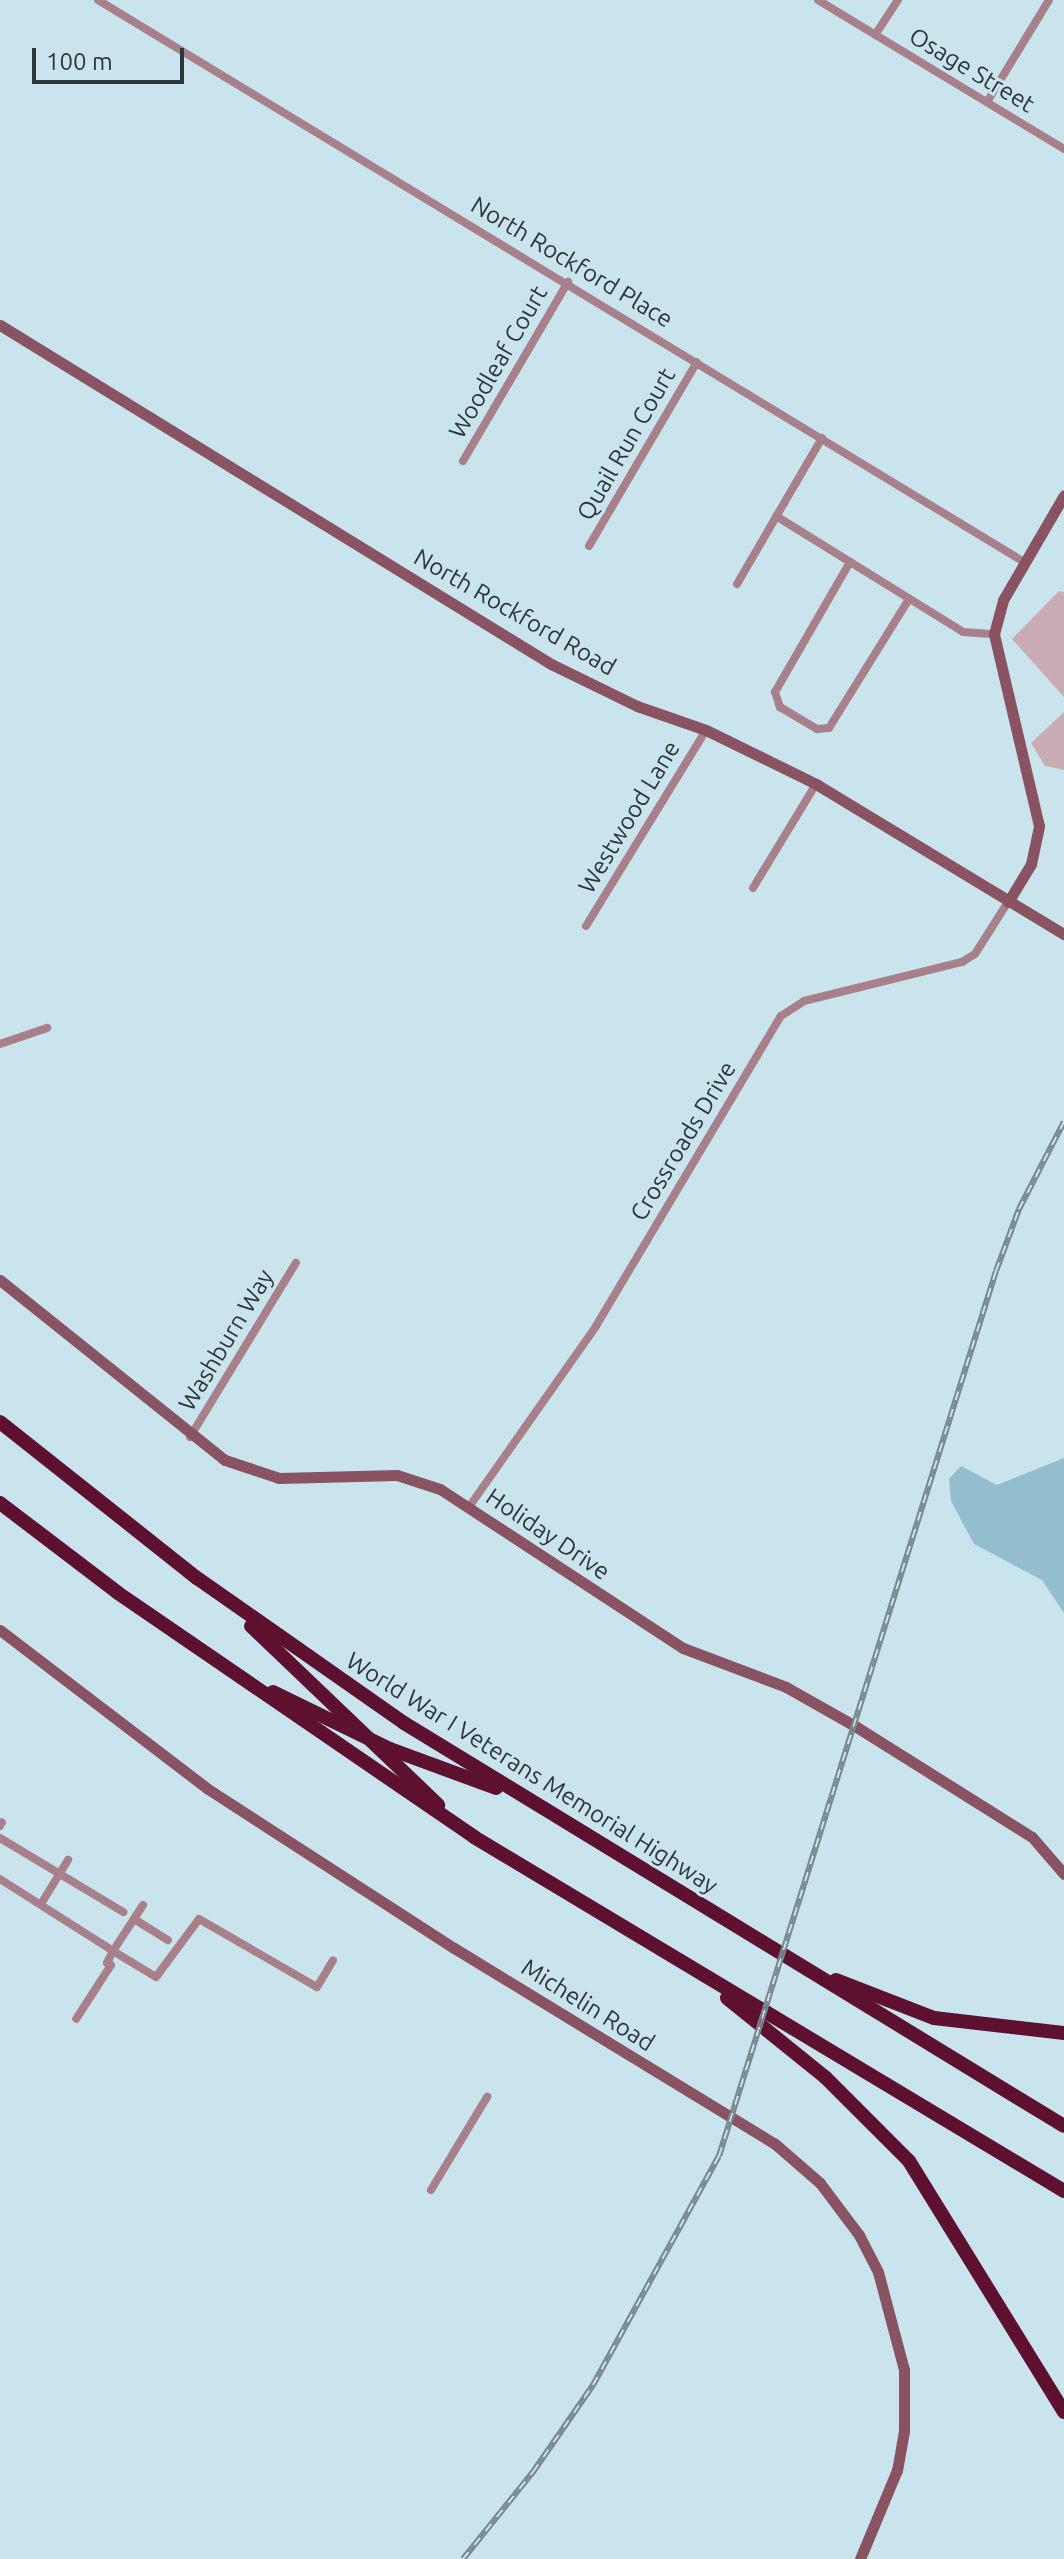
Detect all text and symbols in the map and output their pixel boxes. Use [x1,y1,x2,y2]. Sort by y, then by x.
street label: Osage Street [904,21,1040,119]
scale bar [36,32,188,82]
text: 100 m [46,48,113,75]
street label: North Rockford Place [466,190,678,334]
street label: Woodleaf Court [443,281,553,443]
street label: Quail Run Court [571,363,681,525]
street label: North Rockford Road [409,542,621,682]
street label: Westwood Lane [572,736,686,898]
street label: Crossroads Drive [624,1056,742,1226]
street label: Washburn Way [173,1264,279,1416]
street label: Holiday Drive [481,1482,615,1586]
street label: World War I Veterans Memorial Highway [341,1646,723,1900]
street label: Michelin Road [516,1953,660,2057]

